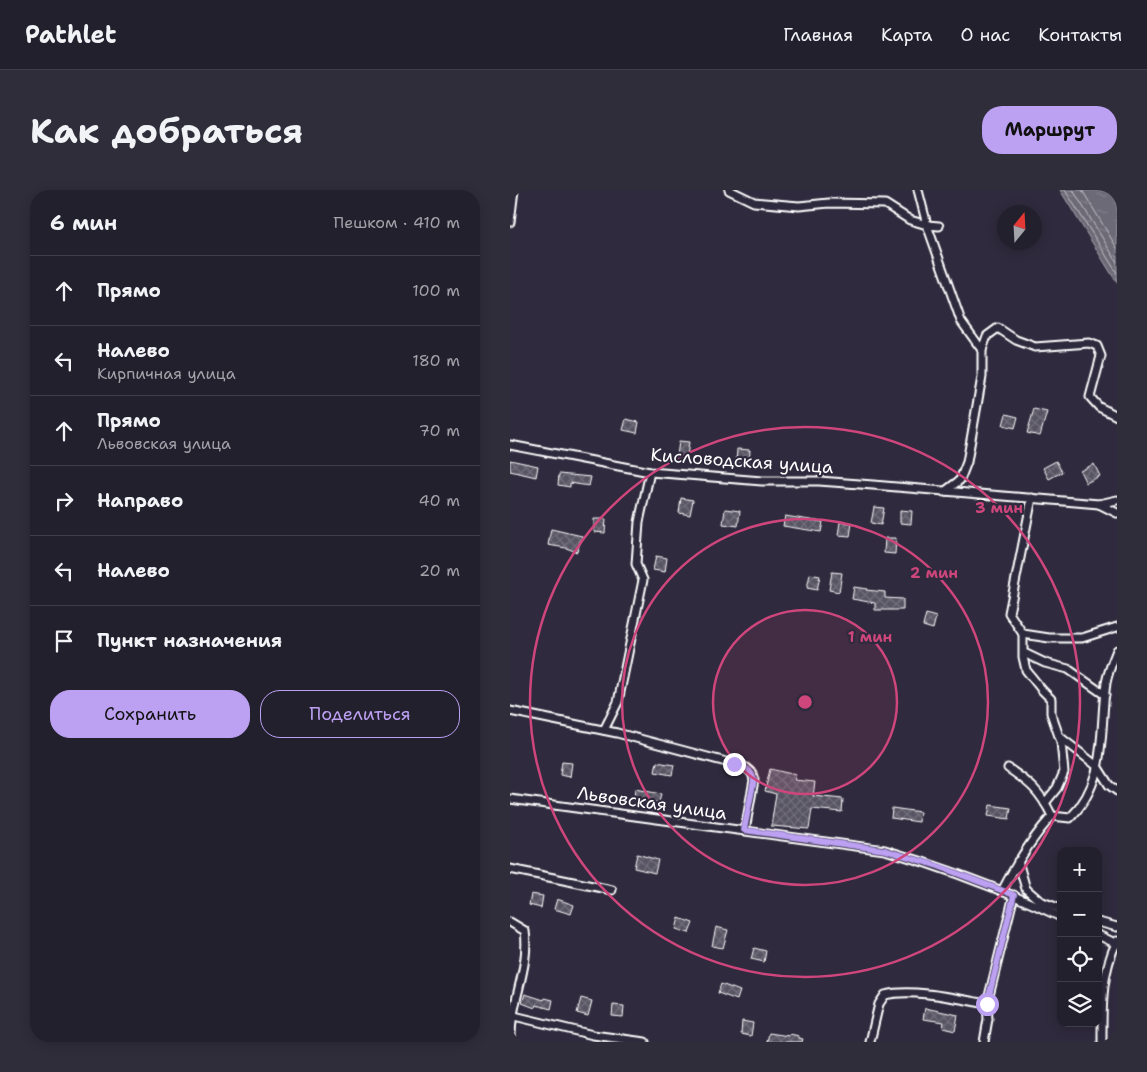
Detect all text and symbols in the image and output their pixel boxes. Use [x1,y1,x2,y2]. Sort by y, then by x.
text: Pathlet [25,19,116,51]
text: Главная [783,23,853,47]
text: Карта [881,23,933,47]
text: О нас [961,23,1010,47]
text: Контакты [1038,23,1122,47]
button: Маршрут [982,106,1117,154]
text: Как добраться [30,107,303,154]
north arrow [997,205,1042,250]
text: 6 мин [50,209,117,237]
text: Пешком · 410 m [334,212,460,233]
icon: ahead [50,277,78,305]
text: Прямо [97,278,161,303]
text: 100 m [412,280,460,301]
text: Налево [97,338,170,363]
icon: left [50,347,78,375]
text: 180 m [412,350,460,371]
text: Кирпичная улица [97,363,236,384]
text: Прямо [97,408,161,433]
icon: ahead [50,417,78,445]
text: 70 m [419,420,460,441]
text: Львовская улица [97,433,231,454]
street label: Кисловодская улица [650,443,834,479]
icon: right [50,487,78,515]
text: Направо [97,488,183,513]
text: 40 m [418,490,460,511]
text: 3 мин [975,498,1023,518]
icon: left [50,557,78,585]
text: Налево [97,558,170,583]
text: 20 m [419,560,460,581]
text: 2 мин [910,563,958,583]
icon: arrive [50,627,78,655]
text: 1 мин [848,627,892,647]
text: Пункт назначения [97,628,282,653]
button: Сохранить [50,690,250,738]
button: Поделиться [260,690,460,738]
centre of rings [796,693,814,711]
route end [723,753,746,776]
street label: Львовская улица [576,781,728,825]
map controls [1057,847,1102,1027]
button: + [1057,847,1102,892]
button: − [1057,892,1102,937]
button: locate [1057,937,1102,982]
button: layers [1057,982,1102,1027]
route start [976,993,999,1016]

